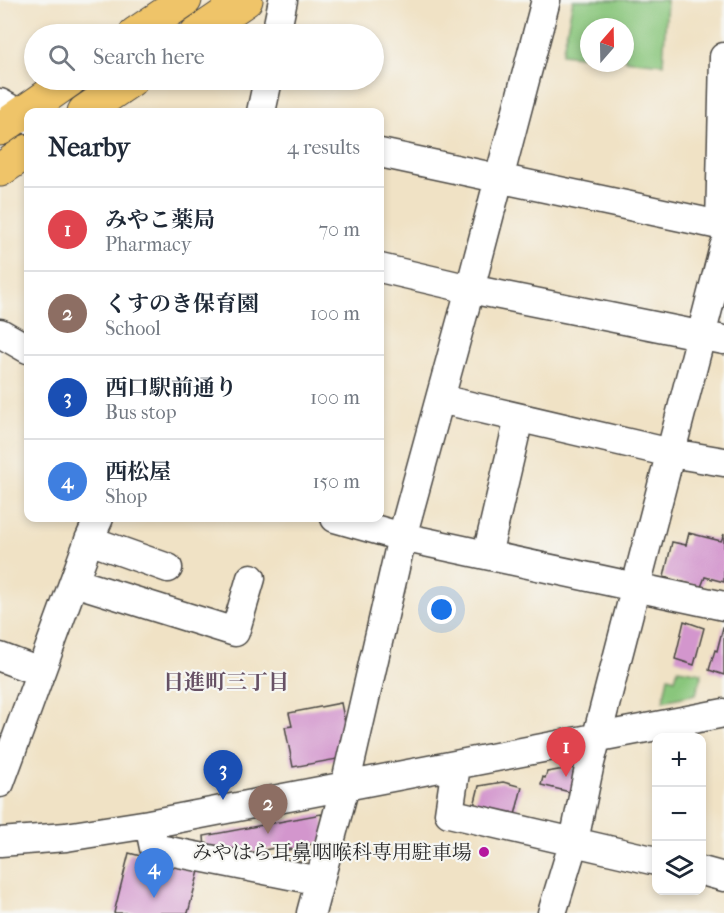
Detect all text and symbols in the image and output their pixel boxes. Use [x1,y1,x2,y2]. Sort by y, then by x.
north arrow [580,18,634,72]
search box [24,24,384,90]
icon: search [45,41,78,74]
text: Search here [93,44,205,70]
text: Nearby [48,132,130,163]
text: 4 results [287,136,360,159]
text: みやこ薬局 [105,207,215,233]
text: 1 [64,218,71,241]
text: 70 m [318,218,360,241]
text: Pharmacy [105,233,191,256]
text: くすのき保育園 [105,291,259,317]
text: 2 [62,302,73,325]
text: 100 m [310,302,360,325]
text: School [105,317,161,340]
text: 西口駅前通り [105,375,237,401]
text: 3 [63,386,72,409]
text: 100 m [310,386,360,409]
text: Bus stop [105,401,177,424]
text: 西松屋 [105,459,171,485]
text: 4 [62,470,73,493]
text: 150 m [312,470,360,493]
text: Shop [105,485,147,508]
your location [427,595,456,624]
district label: 日進町三丁目 [163,670,289,694]
pin: 1 [546,728,586,777]
map controls [652,733,706,895]
button: + [652,733,706,787]
pin: 3 [204,750,242,800]
pin: 2 [248,784,288,834]
button: − [652,787,706,841]
place label: みやはら耳鼻咽喉科専用駐車場 [192,841,472,864]
button: layers [652,841,706,895]
marker: みやはら耳鼻咽喉科専用駐車場 [477,845,491,859]
pin: 4 [134,848,174,898]

